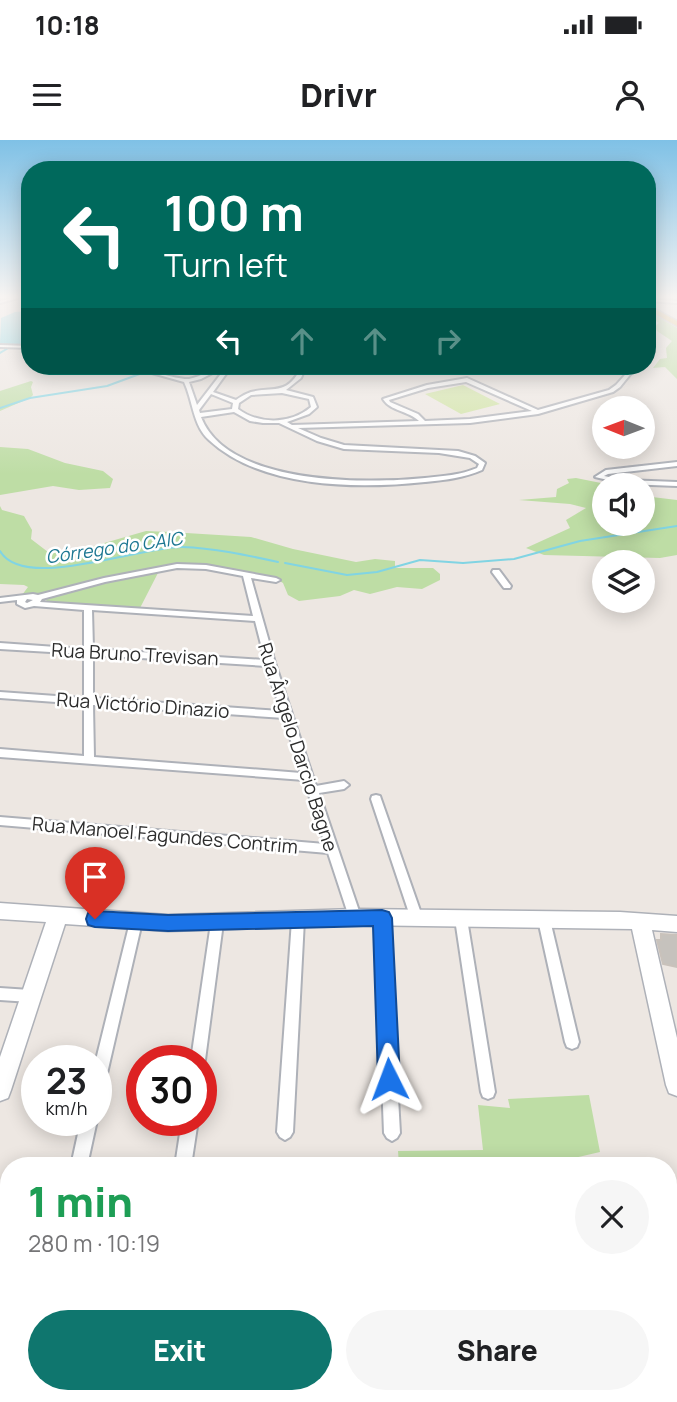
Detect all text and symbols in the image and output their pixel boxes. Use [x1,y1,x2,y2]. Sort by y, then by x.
text: 10:18 [35,7,100,43]
text: Drivr [300,73,377,117]
icon: menu [28,76,66,114]
icon: person [611,76,649,114]
text: 100 m [164,179,304,246]
icon: left [49,189,140,280]
text: Turn left [164,243,288,287]
icon: left [210,322,248,360]
icon: ahead [283,322,321,360]
icon: ahead [356,322,394,360]
icon: right [429,322,467,360]
north arrow [592,396,654,458]
map controls [592,396,655,613]
button: sound [592,473,655,536]
water label: Córrego do CAIC [44,525,186,568]
button: layers [592,550,655,613]
street label: Rua Bruno Trevisan [51,637,219,671]
street label: Rua Ângelo Darcio Bagne [252,639,344,855]
street label: Rua Victório Dinazio [56,686,230,724]
street label: Rua Manoel Fagundes Contrim [31,810,299,860]
pin [65,847,125,919]
icon: arrive [76,858,114,896]
position arrow [352,1042,426,1116]
speed limit sign: 30 [126,1045,217,1136]
text: 23 [46,1057,87,1105]
text: km/h [46,1096,87,1120]
text: 1 min [28,1172,133,1230]
button: close [575,1180,649,1254]
text: 280 m · 10:19 [28,1227,160,1259]
button: Exit [28,1310,332,1390]
button: Share [346,1310,649,1390]

